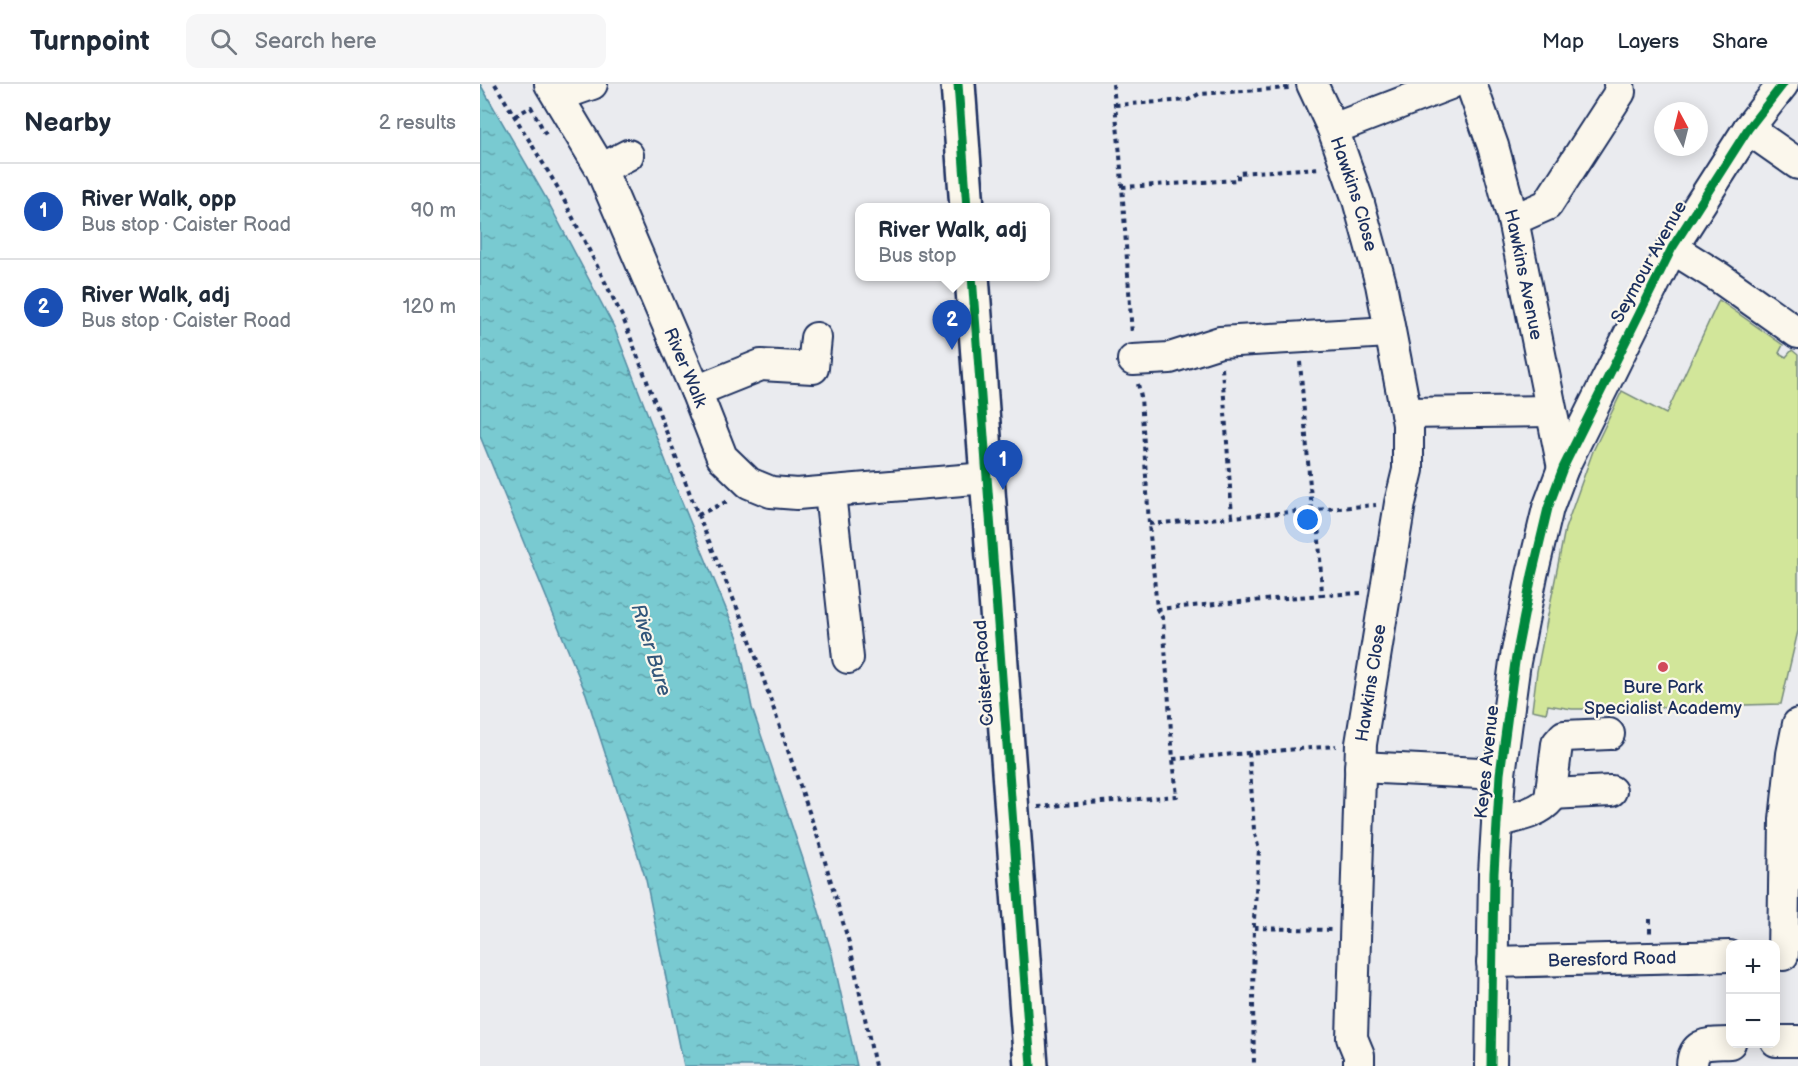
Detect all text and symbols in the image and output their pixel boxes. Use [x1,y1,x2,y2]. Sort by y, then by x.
search box [186,14,606,68]
text: Turnpoint [30,25,150,58]
icon: search [207,25,240,58]
text: Search here [255,28,377,55]
text: Map [1542,29,1584,54]
text: Layers [1617,29,1679,54]
text: Share [1712,29,1768,54]
north arrow [1654,102,1708,156]
text: Nearby [24,108,111,139]
text: 2 results [379,111,456,135]
street label: Hawkins Close [1326,134,1382,254]
text: River Walk, opp [81,186,236,213]
street label: Seymour Avenue [1607,197,1691,327]
text: 1 [39,199,48,223]
text: 90 m [411,199,456,223]
popup [855,203,1050,281]
street label: Hawkins Avenue [1500,207,1547,342]
text: Bus stop · Caister Road [81,213,291,237]
text: River Walk, adj [878,217,1027,244]
text: Bus stop [878,244,957,268]
text: River Walk, adj [81,282,230,309]
text: 2 [38,295,49,319]
text: 120 m [403,295,456,319]
pin: 2 [932,300,972,350]
text: Bus stop · Caister Road [81,309,291,333]
street label: River Walk [660,324,712,411]
pin: 1 [984,440,1022,490]
your location [1293,505,1322,534]
water label: River Bure [626,601,676,699]
street label: Caister Road [970,619,998,727]
street label: Hawkins Close [1351,622,1391,743]
marker: Bure Park Specialist Academy [1656,660,1670,674]
place label: Bure Park Specialist Academy [1584,677,1743,719]
street label: Keyes Avenue [1471,704,1503,820]
map controls [1726,940,1780,1048]
button: + [1726,940,1780,994]
street label: Beresford Road [1547,947,1677,971]
button: − [1726,994,1780,1048]

